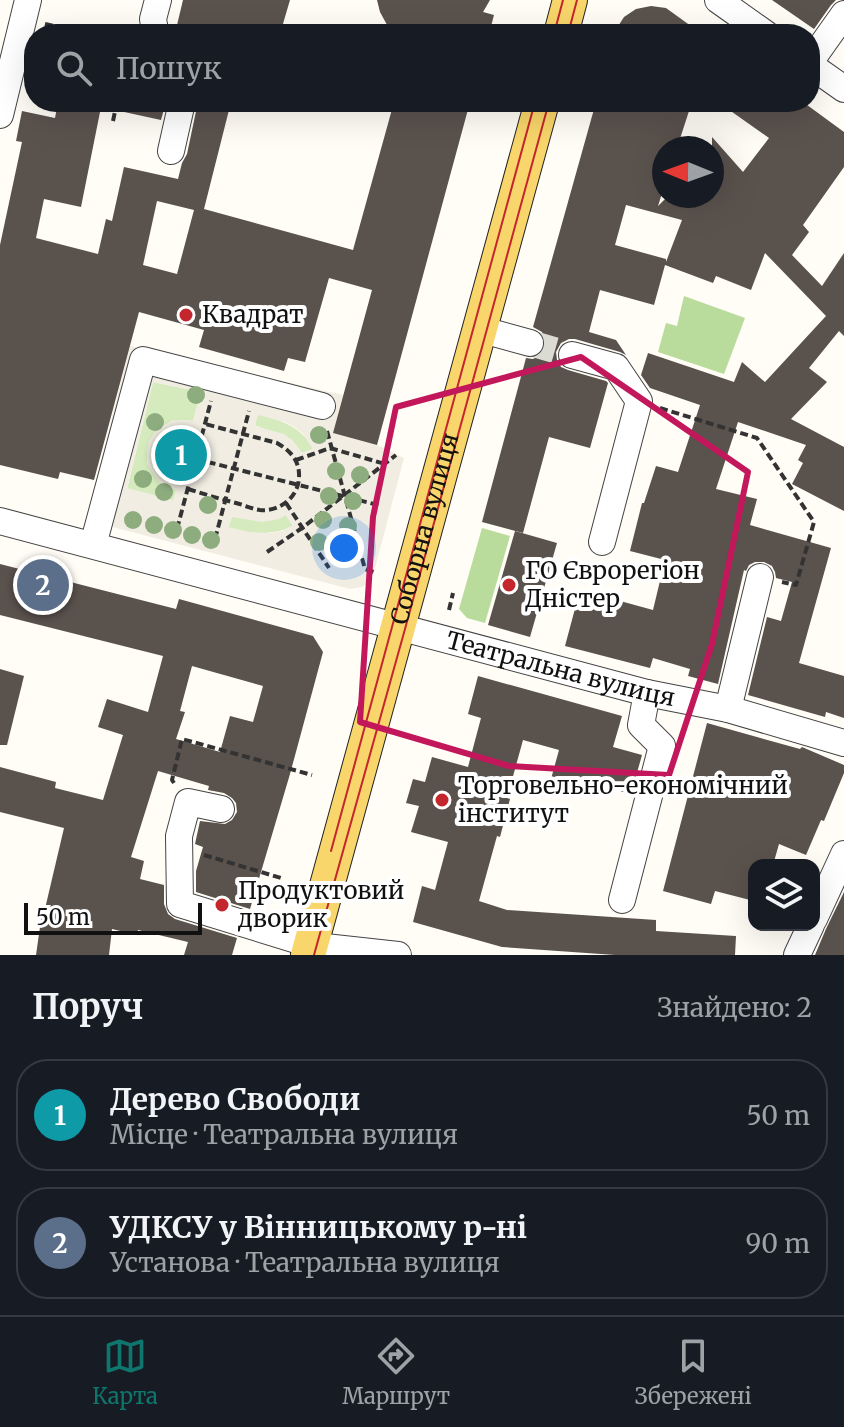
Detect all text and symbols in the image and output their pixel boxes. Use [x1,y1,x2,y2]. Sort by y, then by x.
search box [24,24,820,112]
icon: search [52,46,96,90]
text: Пошук [116,49,222,87]
north arrow [652,136,724,208]
place label: Квадрат [202,299,304,330]
marker: Квадрат [177,306,195,324]
pin: 1 [155,425,207,485]
street label: Соборна вулиця [383,429,466,628]
your location [324,528,364,568]
pin: 2 [17,555,69,615]
place label: ГО Єврорегіон Дністер [525,555,700,614]
marker: ГО Єврорегіон Дністер [500,576,518,594]
street label: Театральна вулиця [443,624,678,713]
place label: Торговельно-економічний інститут [458,770,788,829]
marker: Торговельно-економічний інститут [433,791,451,809]
map controls [748,859,820,931]
button: layers [748,859,820,931]
place label: Продуктовий дворик [237,875,404,934]
marker: Продуктовий дворик [213,896,231,914]
scale bar [24,899,202,935]
text: 50 m [36,903,90,931]
text: Поруч [32,986,143,1028]
text: Знайдено: 2 [657,991,812,1024]
text: Дерево Свободи [110,1080,360,1118]
text: 1 [54,1099,66,1132]
text: 50 m [746,1099,810,1132]
text: Місце · Театральна вулиця [110,1118,458,1151]
text: УДКСУ у Вінницькому р-ні [110,1208,527,1246]
text: 2 [52,1227,68,1260]
text: 90 m [746,1227,810,1260]
text: Установа · Театральна вулиця [110,1246,500,1279]
tab: Карта [92,1334,158,1410]
tab: Маршрут [342,1334,450,1410]
tab: Збережені [635,1334,752,1410]

